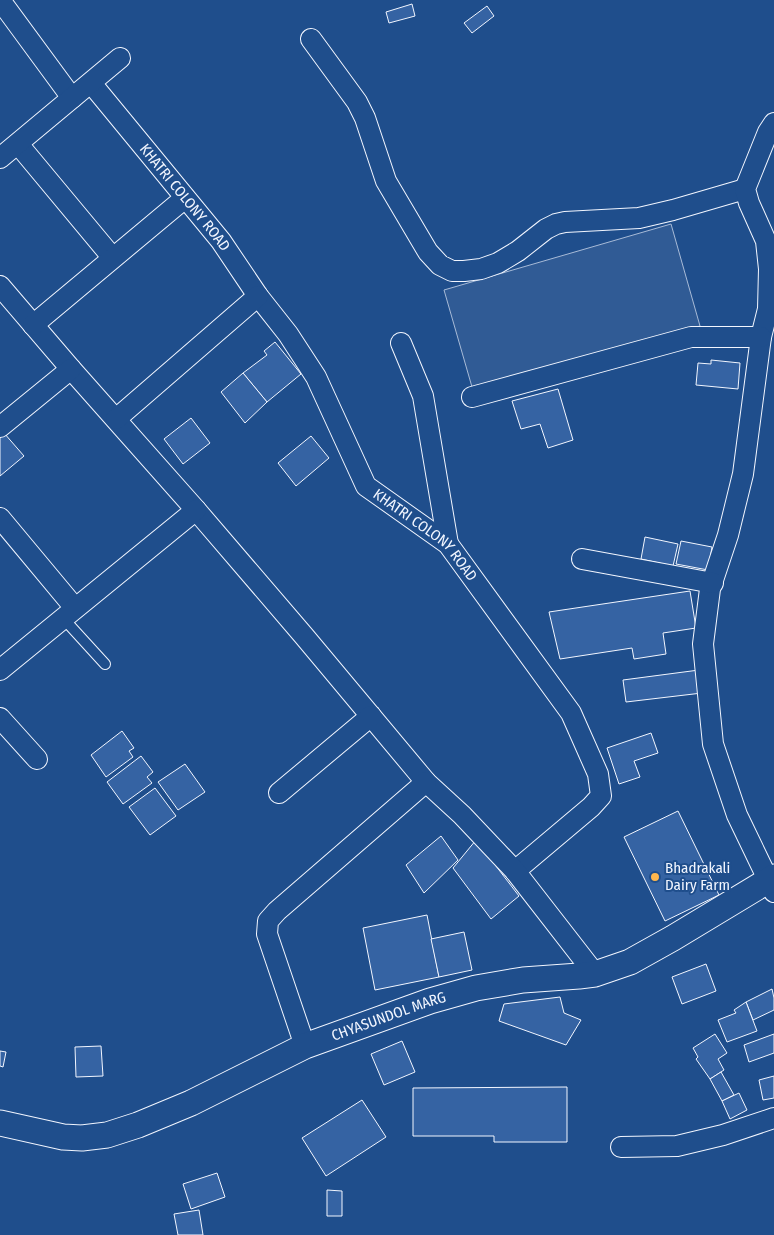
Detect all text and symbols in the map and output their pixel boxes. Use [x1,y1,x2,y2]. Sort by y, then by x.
street label: KHATRI COLONY ROAD [136,140,234,254]
street label: KHATRI COLONY ROAD [370,485,481,584]
place label: Bhadrakali Dairy Farm [665,859,730,894]
marker: Bhadrakali Dairy Farm [649,871,661,883]
street label: CHYASUNDOL MARG [329,988,448,1045]

